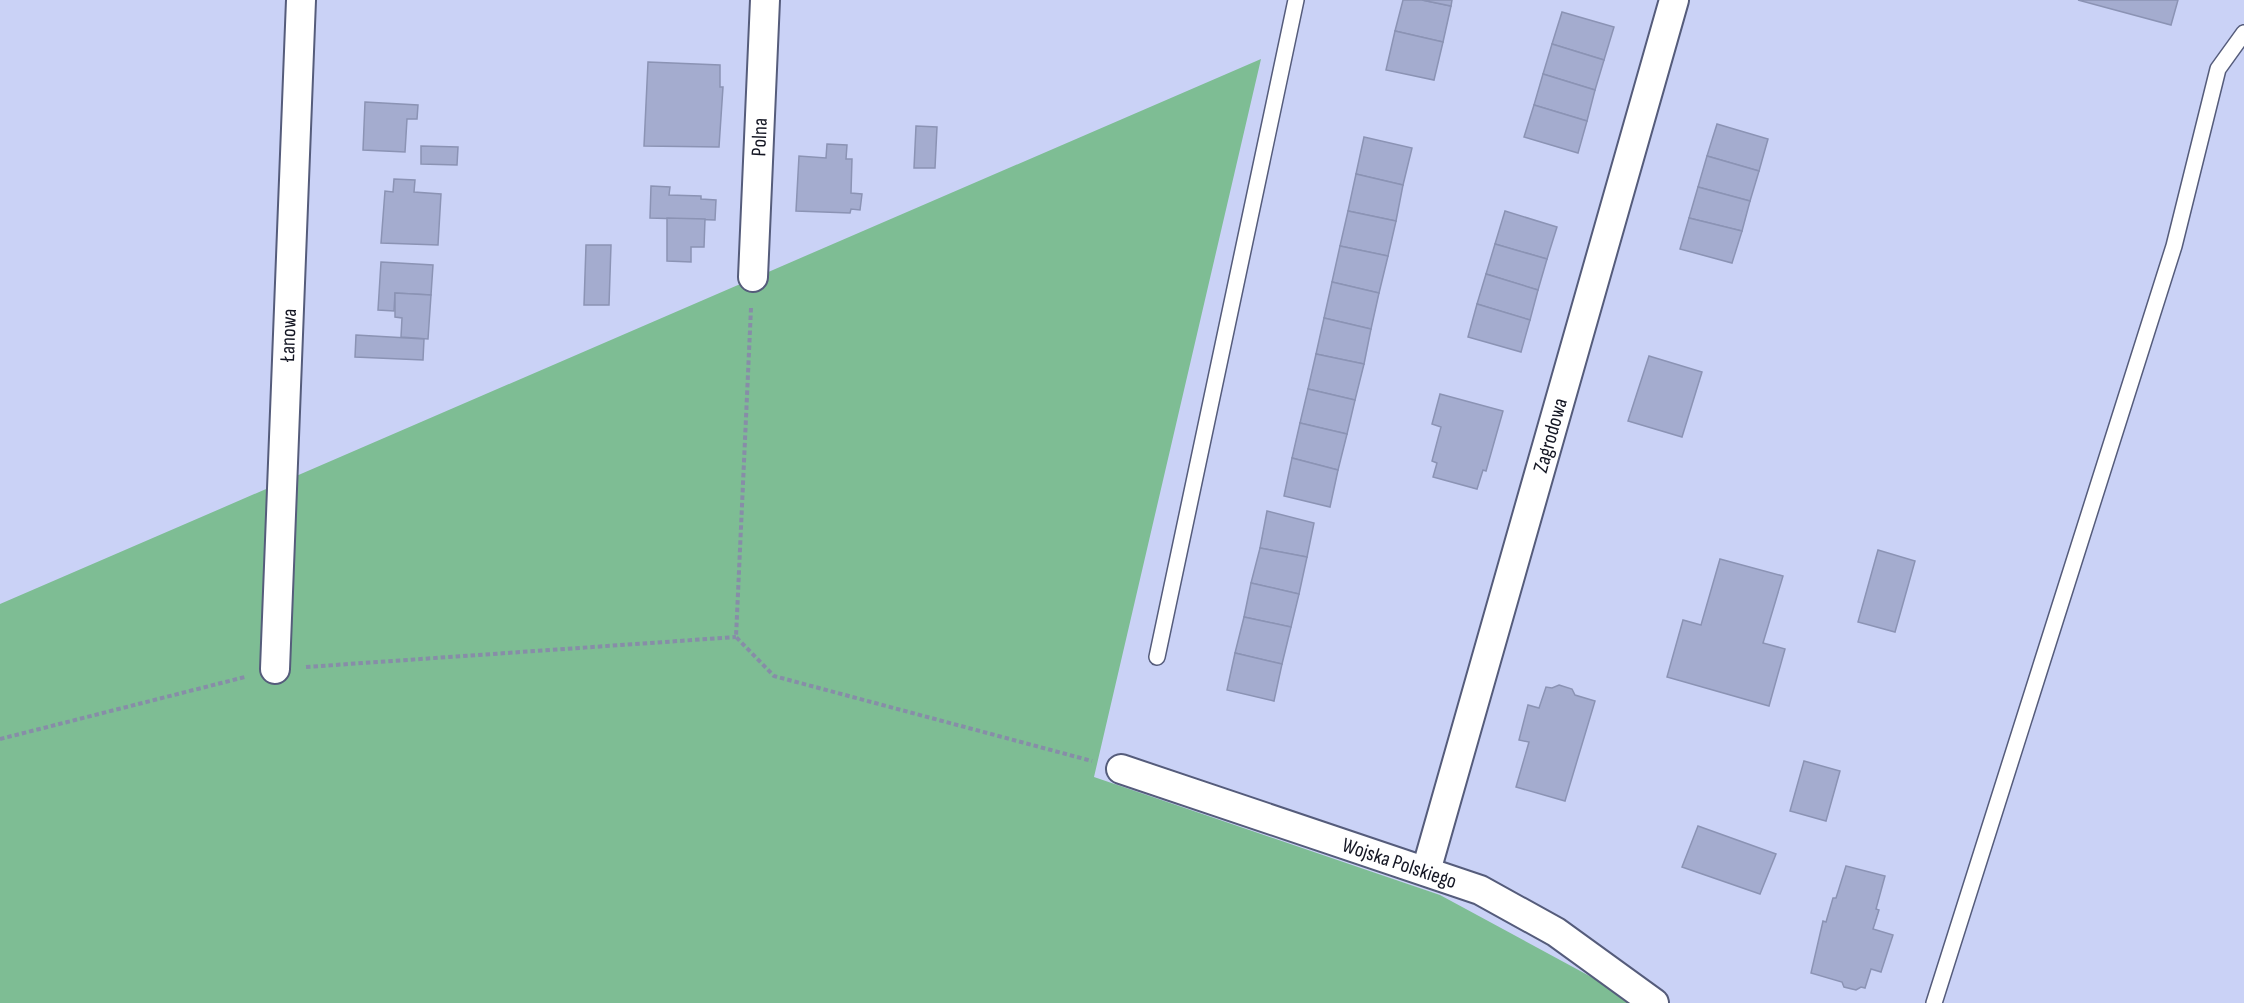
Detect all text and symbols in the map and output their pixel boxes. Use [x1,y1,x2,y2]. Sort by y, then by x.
street label: Polna [746,117,773,157]
street label: Łanowa [275,308,302,363]
street label: Zagrodowa [1528,395,1573,476]
street label: Wojska Polskiego [1339,832,1460,894]

